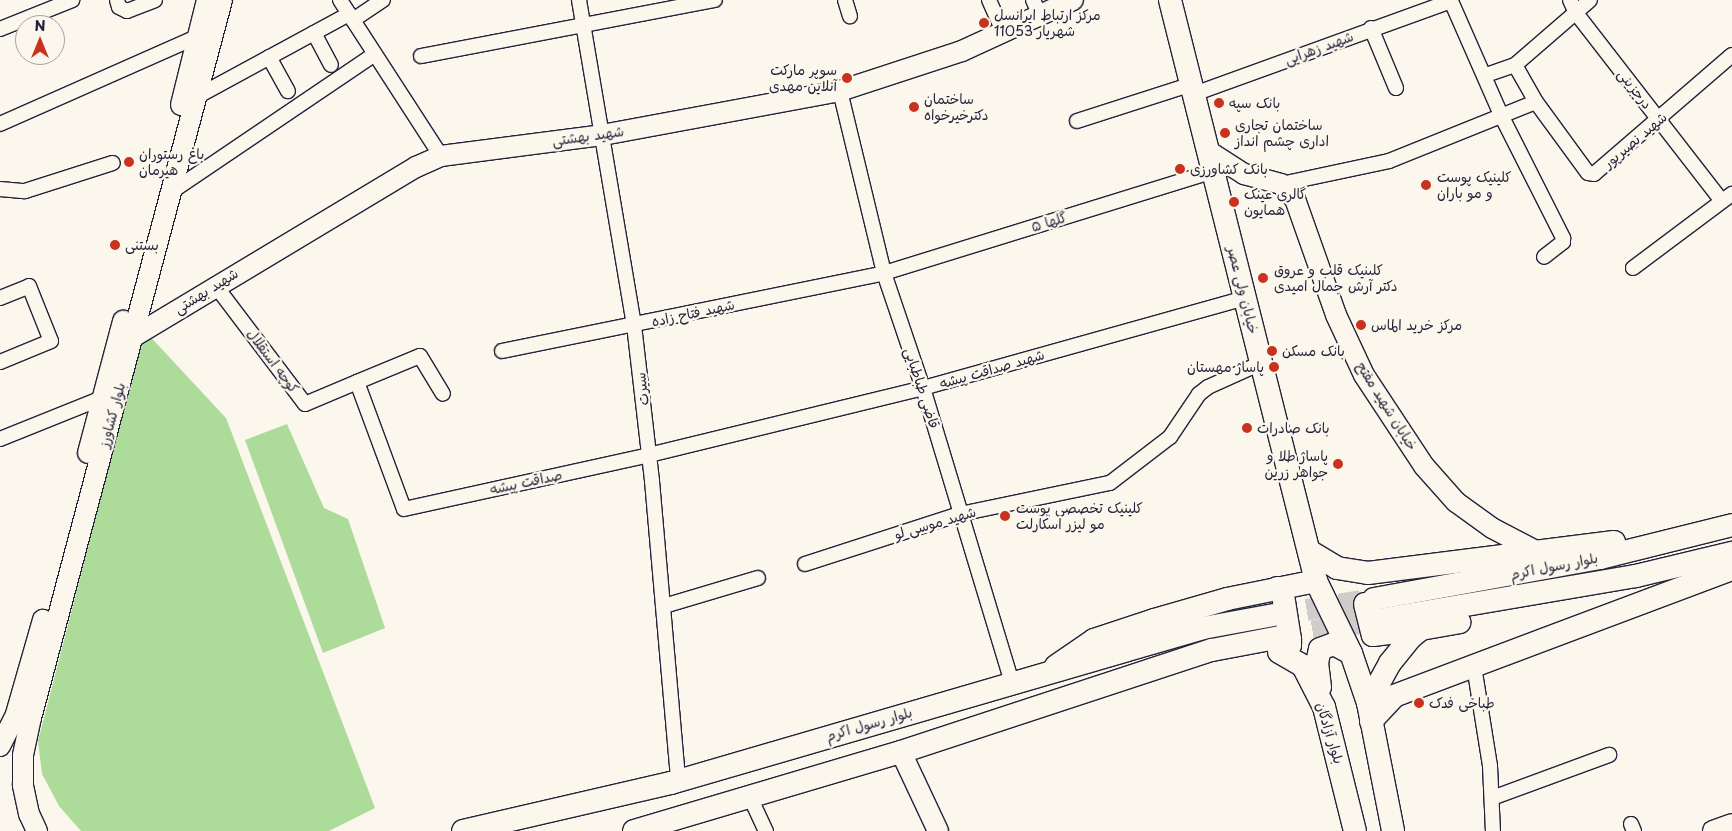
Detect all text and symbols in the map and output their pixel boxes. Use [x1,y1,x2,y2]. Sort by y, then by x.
place label: مرکز ارتباط ایرانسل 11053 شهریار [994,7,1101,40]
north arrow [15,15,65,65]
text: N [34,15,46,36]
marker: مرکز ارتباط ایرانسل 11053 شهریار [978,17,990,29]
street label: شهید زهرایی [1282,28,1356,68]
place label: سوپر مارکت آنلاین مهدی [769,62,837,94]
street label: درجزینی [1614,66,1656,112]
marker: سوپر مارکت آنلاین مهدی [841,72,853,84]
place label: ساختمان دکترخیرخواه [924,91,989,124]
place label: بانک سپه [1229,95,1280,111]
marker: بانک سپه [1213,97,1225,109]
marker: ساختمان دکترخیرخواه [908,101,920,113]
street label: شهید نصیرپور [1600,109,1670,171]
place label: ساختمان تجاری اداری چشم انداز [1235,117,1329,150]
street label: شهید بهشتی [551,123,625,149]
marker: ساختمان تجاری اداری چشم انداز [1219,127,1231,139]
place label: باغ رستوران هیرمان [139,146,204,178]
marker: باغ رستوران هیرمان [123,156,135,168]
place label: بانک کشاورزی [1190,161,1268,177]
marker: بانک کشاورزی [1174,163,1186,175]
place label: کلینیک پوست و مو باران [1437,169,1511,202]
marker: کلینیک پوست و مو باران [1419,178,1433,192]
place label: گالری عینک همایون [1244,186,1306,218]
marker: گالری عینک همایون [1228,196,1240,208]
street label: گلها ۵ [1029,209,1069,235]
place label: بستنی [125,237,159,253]
marker: بستنی [109,239,121,251]
street label: خیابان ولی عصر [1224,245,1262,335]
place label: کلینیک قلب و عروق دکتر آرش جمال امیدی [1274,262,1398,294]
street label: شهید بهشتی [171,265,241,317]
marker: کلینیک قلب و عروق دکتر آرش جمال امیدی [1256,271,1270,285]
street label: شهید فتاح زاده [650,296,736,330]
place label: مرکز خرید الماس [1371,317,1462,333]
marker: مرکز خرید الماس [1355,319,1367,331]
street label: کوچه استقلال [243,326,303,396]
place label: بانک مسکن [1282,343,1345,359]
marker: بانک مسکن [1266,345,1278,357]
street label: قاضی طباطبایی [901,346,943,430]
street label: شهید صداقت پیشه [938,346,1046,392]
place label: پاساژ مهستان [1187,359,1264,375]
street label: خیابان شهید مفتح [1353,359,1421,453]
marker: پاساژ مهستان [1268,361,1280,373]
street label: سیرت [632,372,652,406]
street label: بلوار کشاورز [95,381,129,449]
place label: بانک صادرات [1257,420,1330,436]
marker: بانک صادرات [1241,422,1253,434]
place label: پاساژ طلا و جواهر زرین [1264,448,1328,481]
marker: پاساژ طلا و جواهر زرین [1332,458,1344,470]
street label: صداقت پیشه [488,466,564,498]
place label: کلینیک تخصصی پوست مو لیزر اسکارلت [1016,500,1143,532]
street label: شهید موسی لو [892,503,978,543]
marker: کلینیک تخصصی پوست مو لیزر اسکارلت [998,509,1012,523]
street label: بلوار رسول اکرم [1509,549,1599,583]
place label: طباخی فدک [1429,695,1495,711]
marker: طباخی فدک [1413,697,1425,709]
street label: بلوار آزادگان [1313,700,1347,766]
street label: بلوار رسول اکرم [824,704,914,744]

